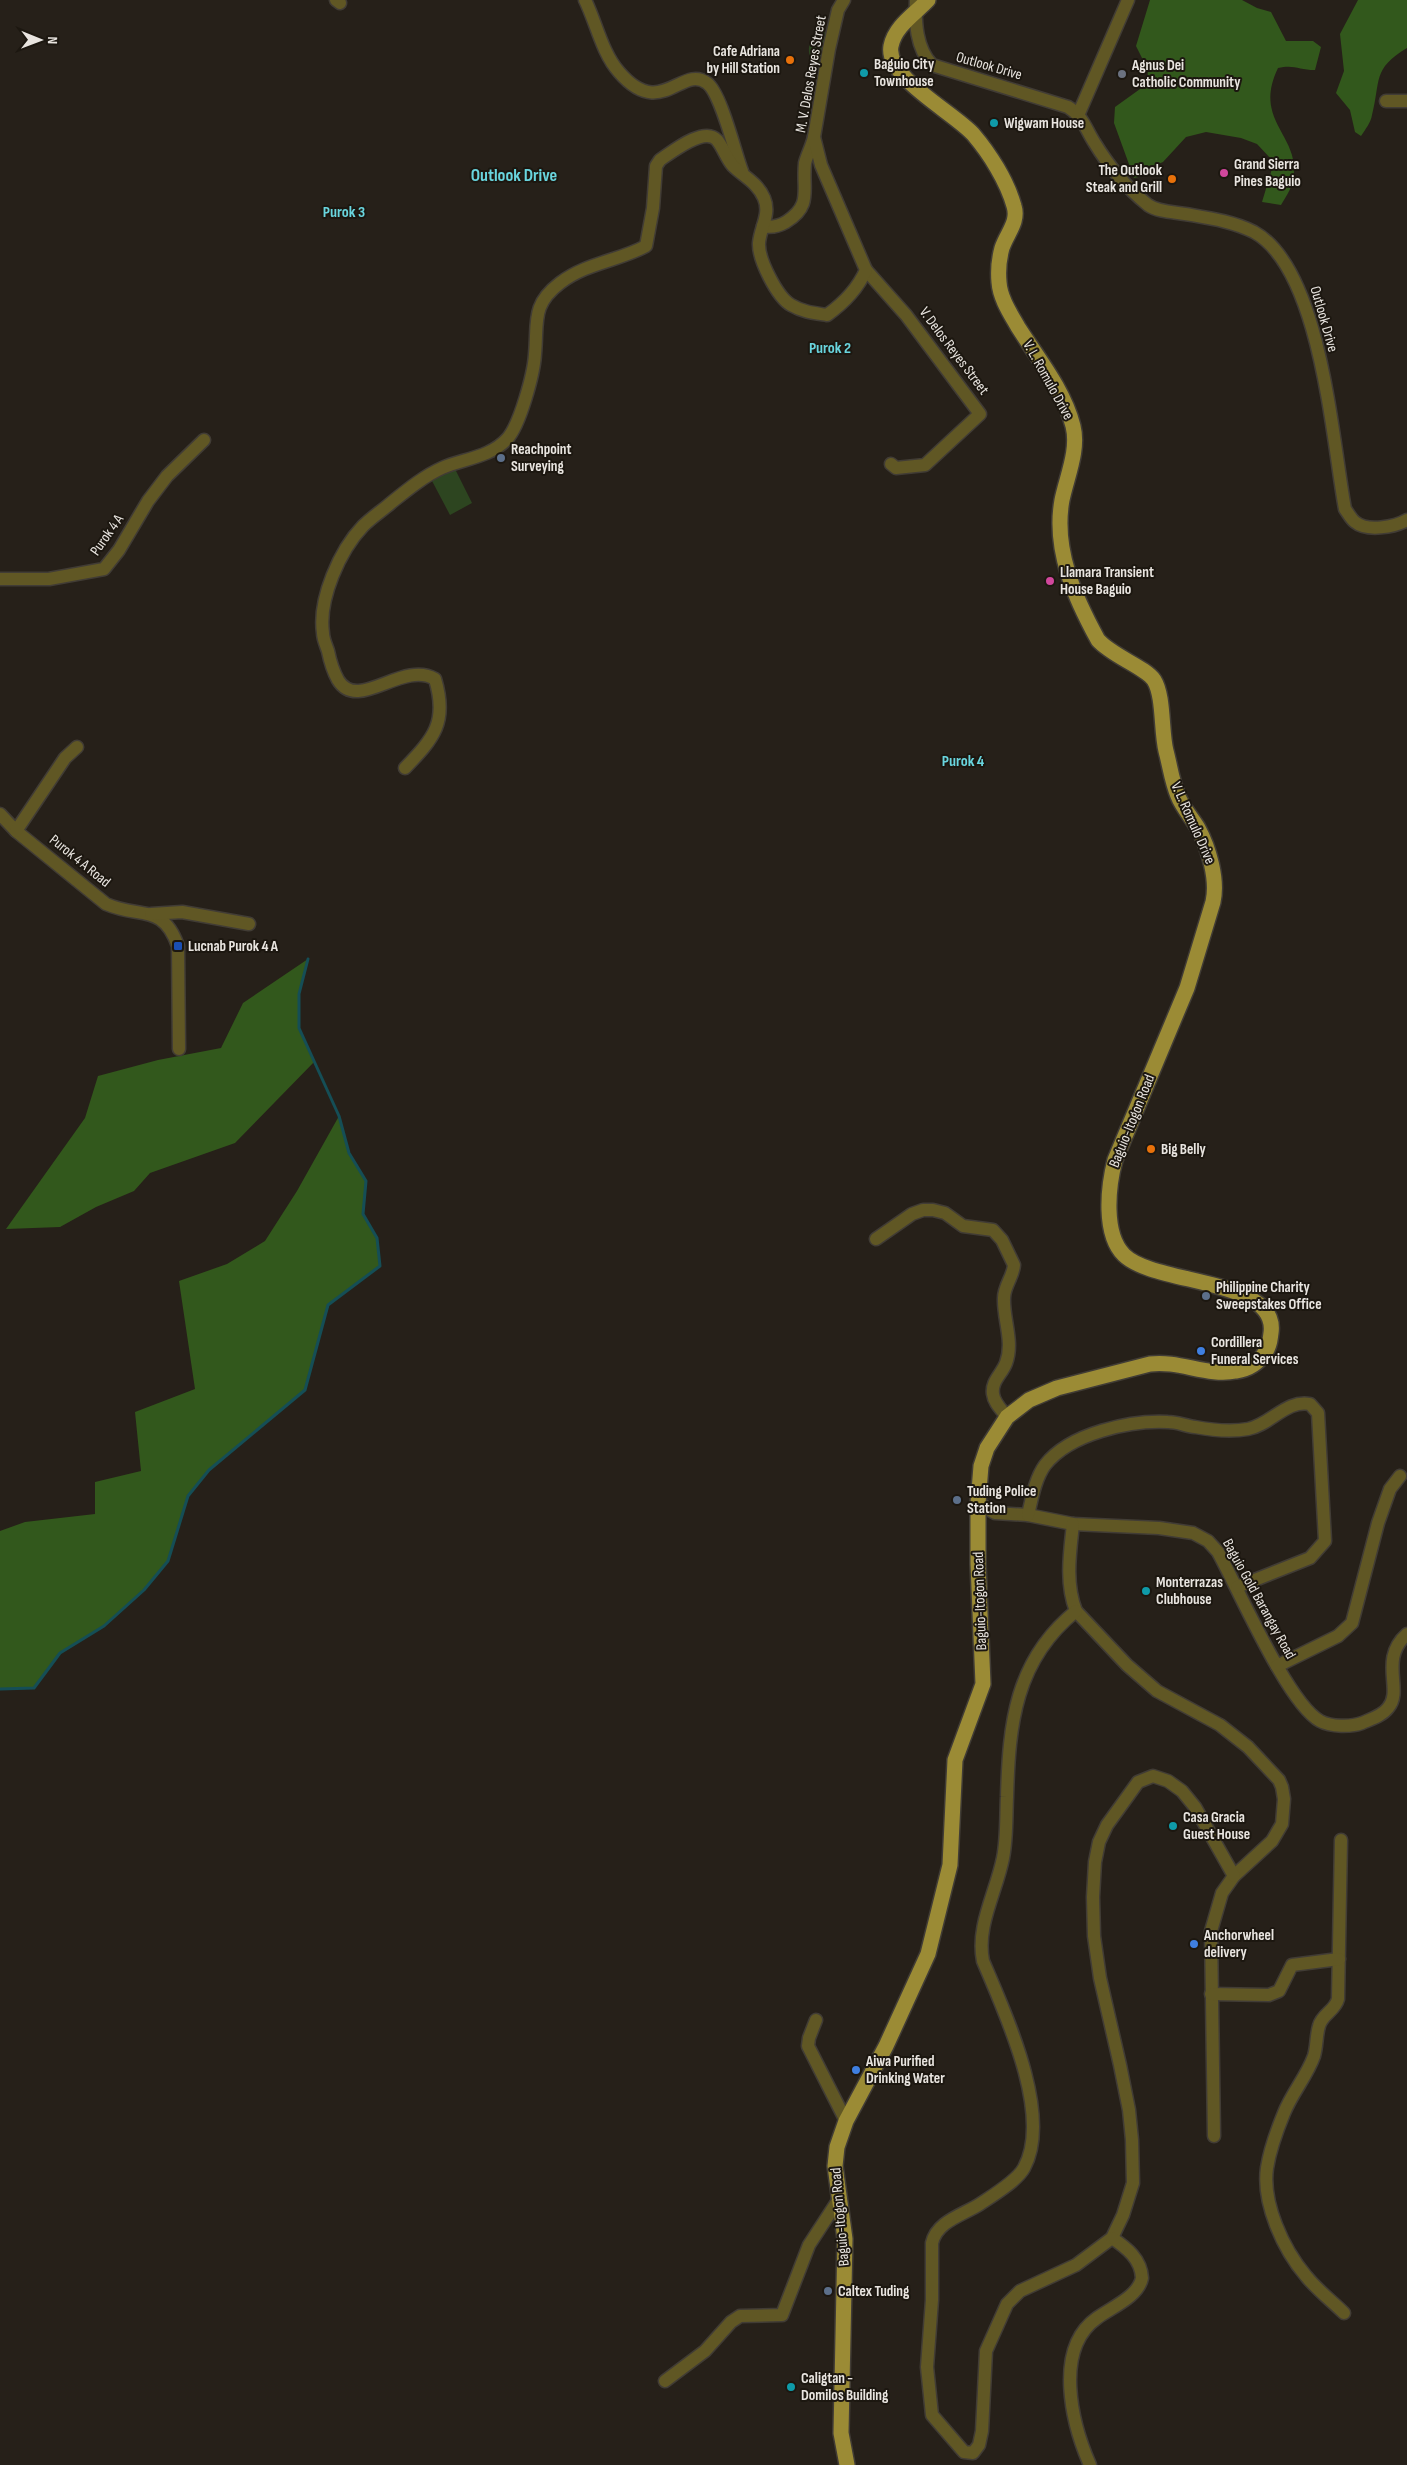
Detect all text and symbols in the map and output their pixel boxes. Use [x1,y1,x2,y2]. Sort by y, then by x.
street label: M. V. Delos Reyes Street [791,13,831,134]
north arrow [15,15,65,65]
text: N [44,36,61,44]
place label: Cafe Adriana by Hill Station [707,42,780,78]
street label: Outlook Drive [954,48,1024,84]
marker: Cafe Adriana by Hill Station [784,54,796,66]
place label: Baguio City Townhouse [874,55,935,91]
place label: Agnus Dei Catholic Community [1131,56,1241,92]
marker: Baguio City Townhouse [858,67,870,79]
marker: Agnus Dei Catholic Community [1116,68,1128,80]
place label: Wigwam House [1004,114,1084,133]
marker: Wigwam House [988,117,1000,129]
place label: Grand Sierra Pines Baguio [1234,155,1301,191]
place label: The Outlook Steak and Grill [1086,161,1163,197]
district label: Outlook Drive [471,165,557,186]
marker: Grand Sierra Pines Baguio [1218,167,1230,179]
marker: The Outlook Steak and Grill [1166,173,1178,185]
district label: Purok 3 [323,203,365,222]
street label: Outlook Drive [1306,284,1342,354]
street label: V. Delos Reyes Street [915,303,993,399]
street label: V. L. Romulo Drive [1018,337,1078,423]
district label: Purok 2 [809,339,851,358]
place label: Reachpoint Surveying [511,440,572,476]
marker: Reachpoint Surveying [495,452,507,464]
street label: Purok 4 A [86,510,128,559]
place label: Llamara Transient House Baguio [1060,563,1154,599]
marker: Llamara Transient House Baguio [1044,575,1056,587]
district label: Purok 4 [942,752,985,771]
street label: V. L. Romulo Drive [1166,779,1220,867]
street label: Purok 4 A Road [45,830,115,892]
place label: Lucnab Purok 4 A [188,937,279,956]
marker: Lucnab Purok 4 A [172,940,184,952]
street label: Baguio-Itogon Road [1105,1072,1159,1170]
place label: Big Belly [1161,1140,1206,1159]
marker: Big Belly [1145,1143,1157,1155]
place label: Philippine Charity Sweepstakes Office [1216,1278,1322,1314]
marker: Philippine Charity Sweepstakes Office [1200,1290,1212,1302]
place label: Cordillera Funeral Services [1211,1333,1299,1369]
marker: Cordillera Funeral Services [1195,1345,1207,1357]
place label: Tuding Police Station [967,1482,1036,1518]
marker: Tuding Police Station [951,1494,963,1506]
street label: Baguio Gold Barangay Road [1218,1535,1300,1663]
street label: Baguio-Itogon Road [969,1551,991,1651]
place label: Monterrazas Clubhouse [1156,1573,1223,1609]
marker: Monterrazas Clubhouse [1140,1585,1152,1597]
place label: Casa Gracia Guest House [1183,1808,1250,1844]
marker: Casa Gracia Guest House [1167,1820,1179,1832]
place label: Anchorwheel delivery [1203,1926,1274,1962]
marker: Anchorwheel delivery [1188,1938,1200,1950]
place label: Aiwa Purified Drinking Water [865,2052,945,2088]
marker: Aiwa Purified Drinking Water [850,2064,862,2076]
street label: Baguio-Itogon Road [826,2167,854,2267]
place label: Caltex Tuding [838,2282,910,2301]
marker: Caltex Tuding [822,2285,834,2297]
place label: Caligtan - Domilos Building [801,2369,889,2405]
marker: Caligtan - Domilos Building [785,2381,797,2393]

